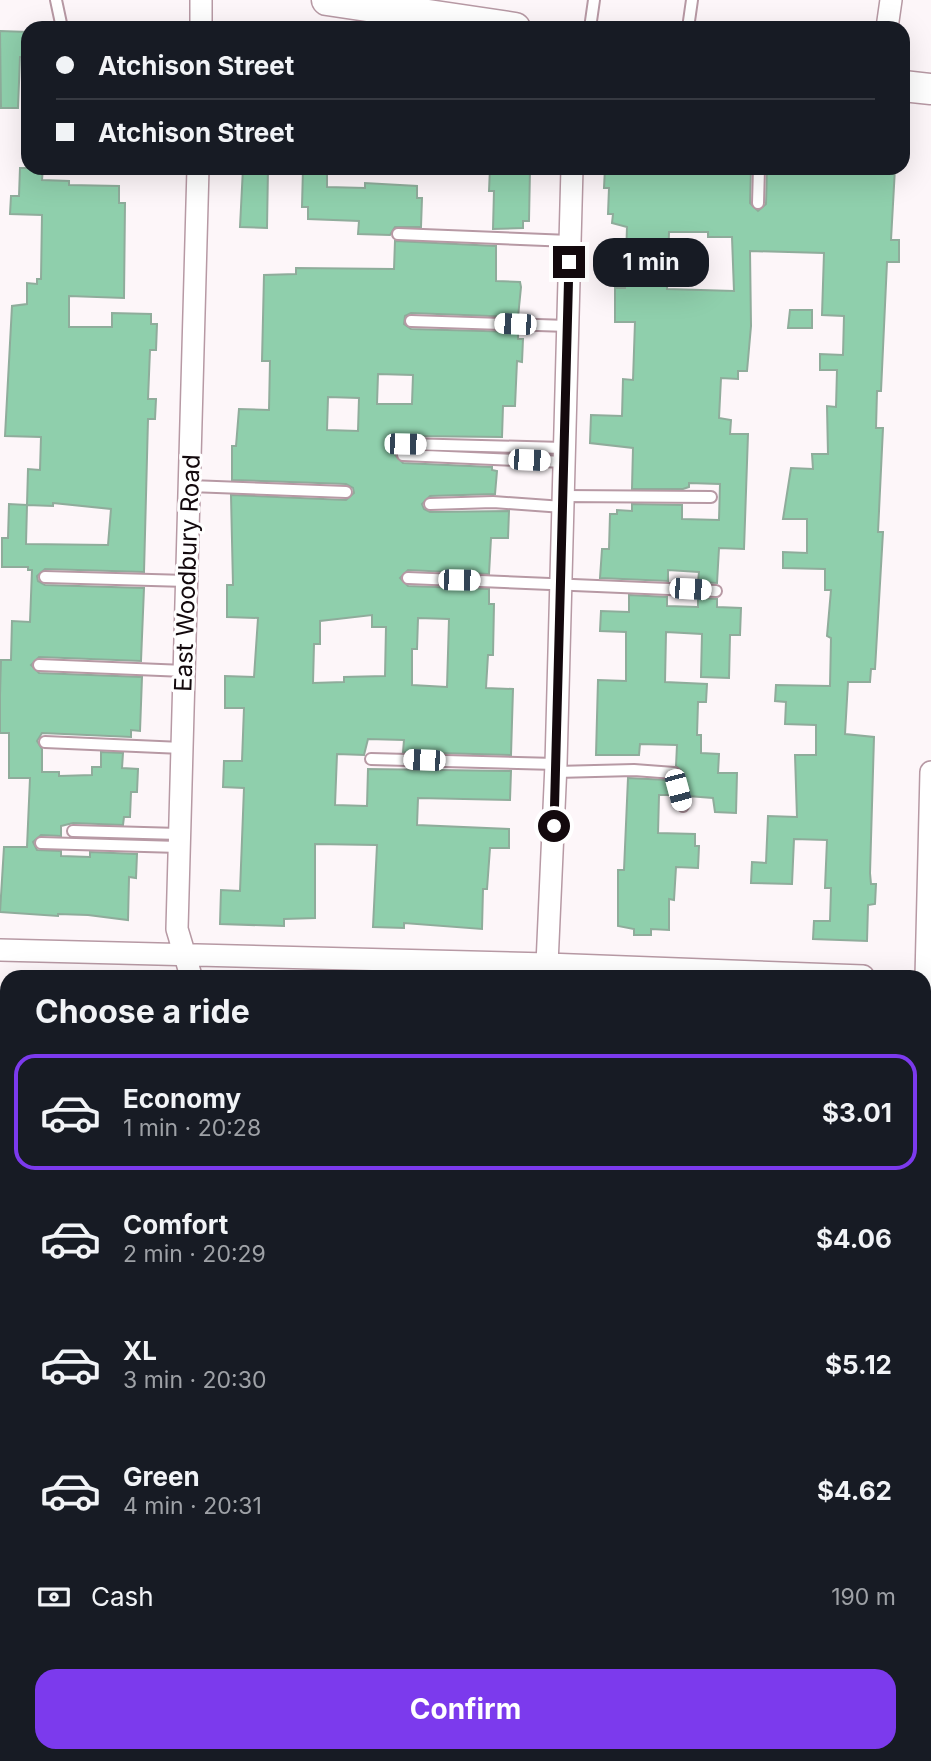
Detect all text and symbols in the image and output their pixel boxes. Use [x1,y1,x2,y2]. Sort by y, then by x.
text: Atchison Street [98,50,294,81]
text: Atchison Street [98,117,294,148]
callout: 1 min [594,238,709,286]
route end [553,246,585,278]
text: 1 min [623,248,679,276]
car [494,313,537,335]
car [384,433,427,455]
car [508,449,551,471]
street label: East Woodbury Road [168,454,206,692]
car [438,569,481,591]
car [669,577,712,601]
car [403,749,446,771]
car [663,767,694,813]
route start [538,810,570,842]
text: Choose a ride [35,992,250,1031]
icon: car [39,1081,102,1144]
text: Economy [123,1083,241,1114]
text: $3.01 [822,1097,892,1128]
text: 1 min · 20:28 [123,1114,261,1142]
icon: car [39,1207,102,1270]
text: Comfort [123,1209,228,1240]
text: $4.06 [816,1223,892,1254]
text: 2 min · 20:29 [123,1240,266,1268]
icon: car [39,1333,102,1396]
text: XL [123,1335,157,1366]
text: $5.12 [825,1349,892,1380]
text: 3 min · 20:30 [123,1366,266,1394]
icon: car [39,1459,102,1522]
text: Green [123,1461,200,1492]
text: $4.62 [817,1475,892,1506]
text: 4 min · 20:31 [123,1492,262,1520]
icon: cash [35,1578,73,1616]
text: Cash [91,1581,154,1612]
text: 190 m [831,1583,896,1611]
button: Confirm [35,1669,896,1749]

